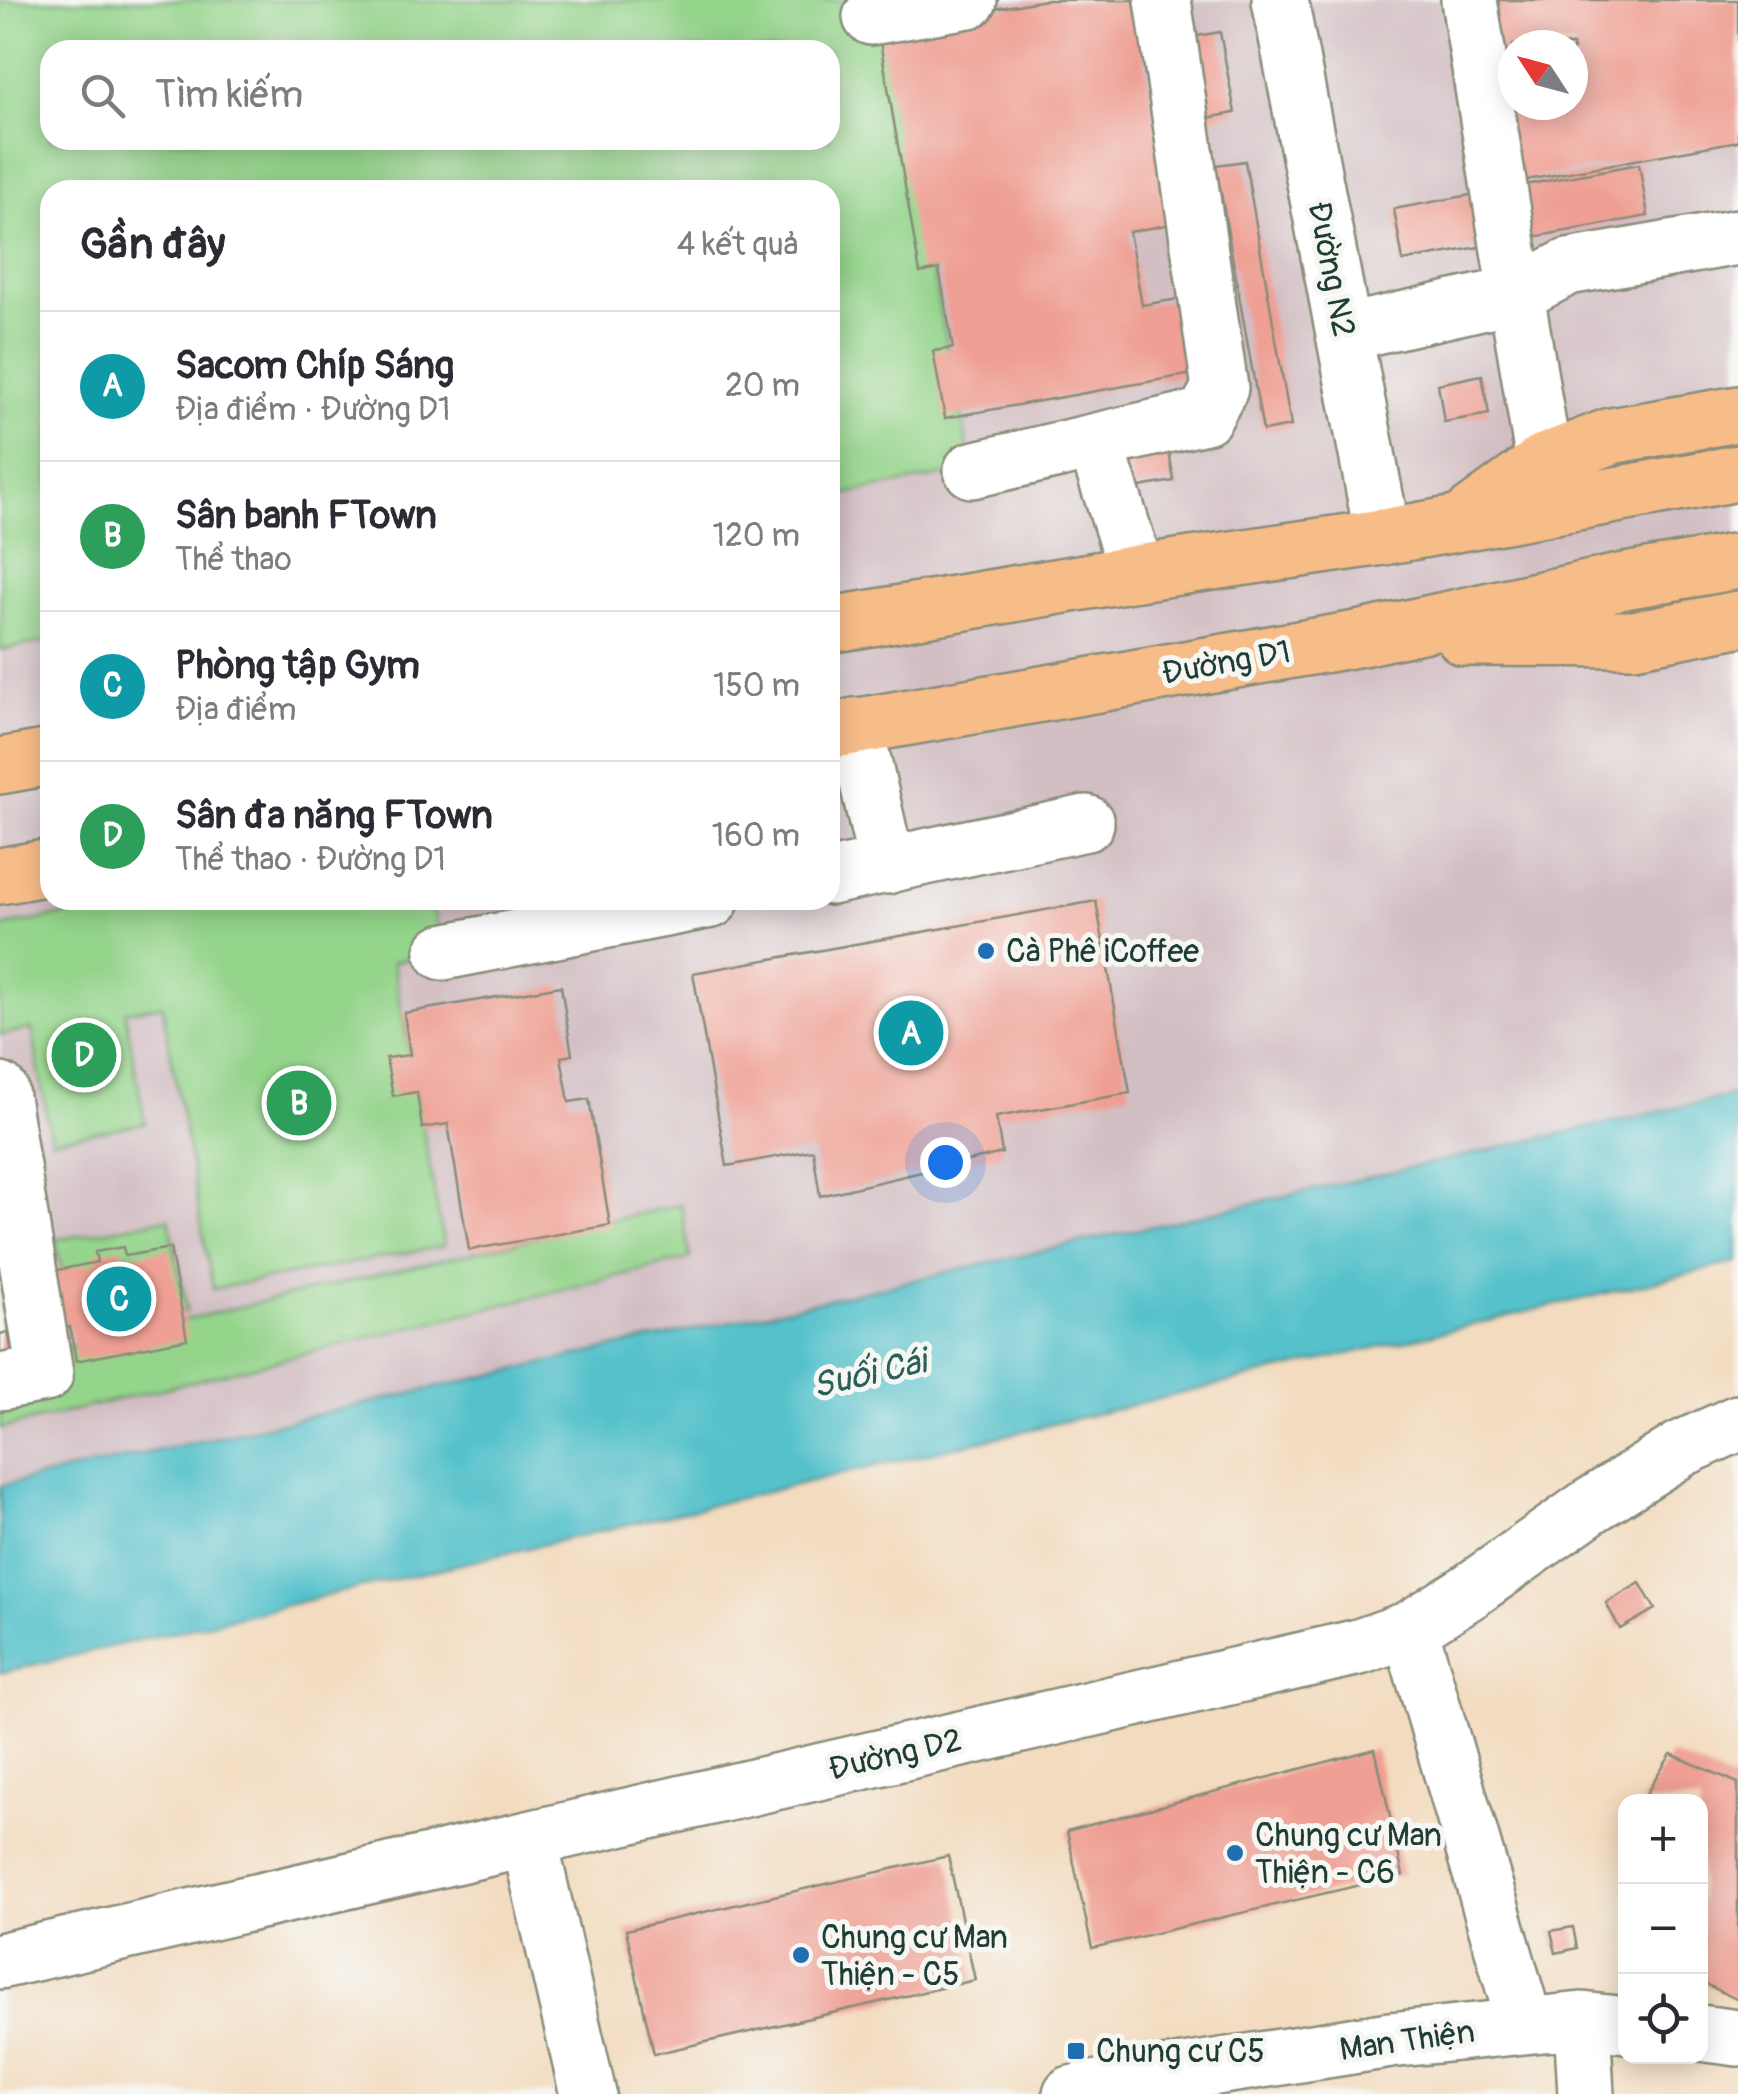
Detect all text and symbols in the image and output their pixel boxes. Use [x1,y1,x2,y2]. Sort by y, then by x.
north arrow [1498,30,1588,120]
search box [40,40,840,150]
icon: search [75,68,130,123]
text: Tìm kiếm [155,71,303,119]
street label: Đường N2 [1298,198,1364,340]
text: Gần đây [80,219,225,271]
text: 4 kết quả [677,225,800,265]
text: Sacom Chíp Sáng [175,342,454,390]
text: A [102,366,123,406]
text: 20 m [725,366,800,406]
text: Địa điểm · Đường D1 [175,390,450,430]
text: Sân banh FTown [175,492,437,540]
text: B [103,516,122,556]
text: 120 m [712,516,800,556]
text: Thể thao [175,540,292,580]
street label: Đường D1 [1159,632,1294,694]
text: Phòng tập Gym [175,642,420,690]
text: C [103,666,122,706]
text: 150 m [713,666,800,706]
text: Địa điểm [175,690,296,730]
text: Sân đa năng FTown [175,792,493,840]
text: D [102,816,123,856]
text: 160 m [712,816,800,856]
text: Thể thao · Đường D1 [175,840,446,880]
place label: Cà Phê iCoffee [1006,932,1199,972]
marker: Cà Phê iCoffee [975,940,997,962]
pin: A [878,996,944,1070]
pin: D [52,1018,116,1092]
pin: B [266,1066,332,1140]
your location [920,1137,971,1188]
pin: C [86,1262,152,1336]
water label: Suối Cái [808,1339,935,1408]
street label: Đường D2 [825,1720,966,1790]
map controls [1618,1794,1708,2064]
button: + [1618,1794,1708,1884]
place label: Chung cư Man Thiện - C6 [1255,1816,1442,1893]
marker: Chung cư Man Thiện - C6 [1224,1842,1246,1864]
button: − [1618,1884,1708,1974]
place label: Chung cư Man Thiện - C5 [821,1918,1008,1995]
marker: Chung cư Man Thiện - C5 [790,1944,812,1966]
button: locate [1618,1974,1708,2064]
street label: Man Thiện [1337,2012,1477,2070]
place label: Chung cư C5 [1096,2032,1265,2072]
marker: Chung cư C5 [1065,2040,1087,2062]

